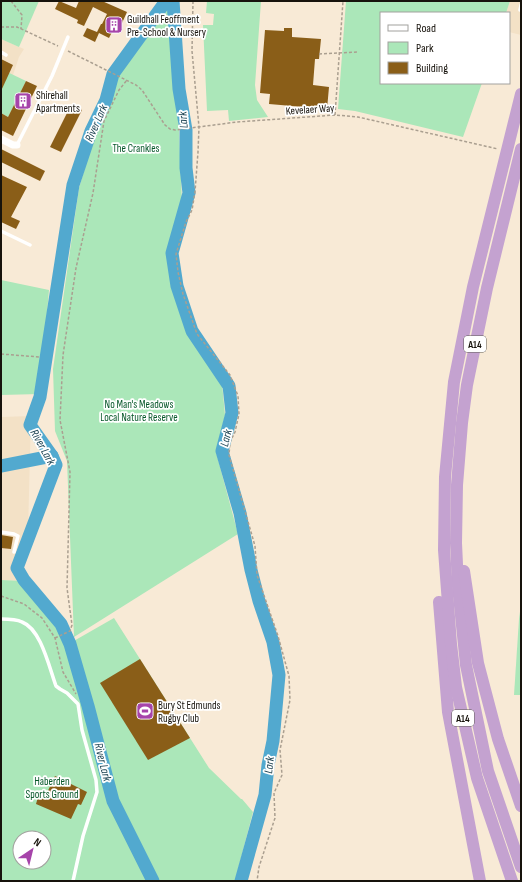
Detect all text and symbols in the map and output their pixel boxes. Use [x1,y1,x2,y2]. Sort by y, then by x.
legend [380,12,510,84]
place label: Guildhall Feoffment Pre-School & Nursery [127,13,207,39]
building icon: Guildhall Feoffment Pre-School & Nursery [104,15,124,35]
text: Road [416,21,436,36]
text: Park [416,41,434,56]
text: Building [416,61,448,76]
place label: Shirehall Apartments [35,89,80,115]
building icon: Shirehall Apartments [13,91,33,111]
street label: Kevelaer Way [285,101,335,118]
water label: River Lark [82,102,111,144]
water label: Lark [175,110,192,129]
park label: The Crankles [112,142,160,155]
road number: A14 [464,336,486,352]
park label: No Man's Meadows Local Nature Reserve [100,398,178,424]
water label: River Lark [27,427,59,468]
water label: Lark [217,428,236,448]
place label: Bury St Edmunds Rugby Club [158,699,221,725]
sports icon: Bury St Edmunds Rugby Club [135,701,155,721]
road number: A14 [452,710,474,726]
water label: River Lark [91,741,115,783]
water label: Lark [261,755,278,774]
park label: Haberden Sports Ground [25,775,79,801]
north arrow [12,830,52,870]
text: N [31,835,44,849]

